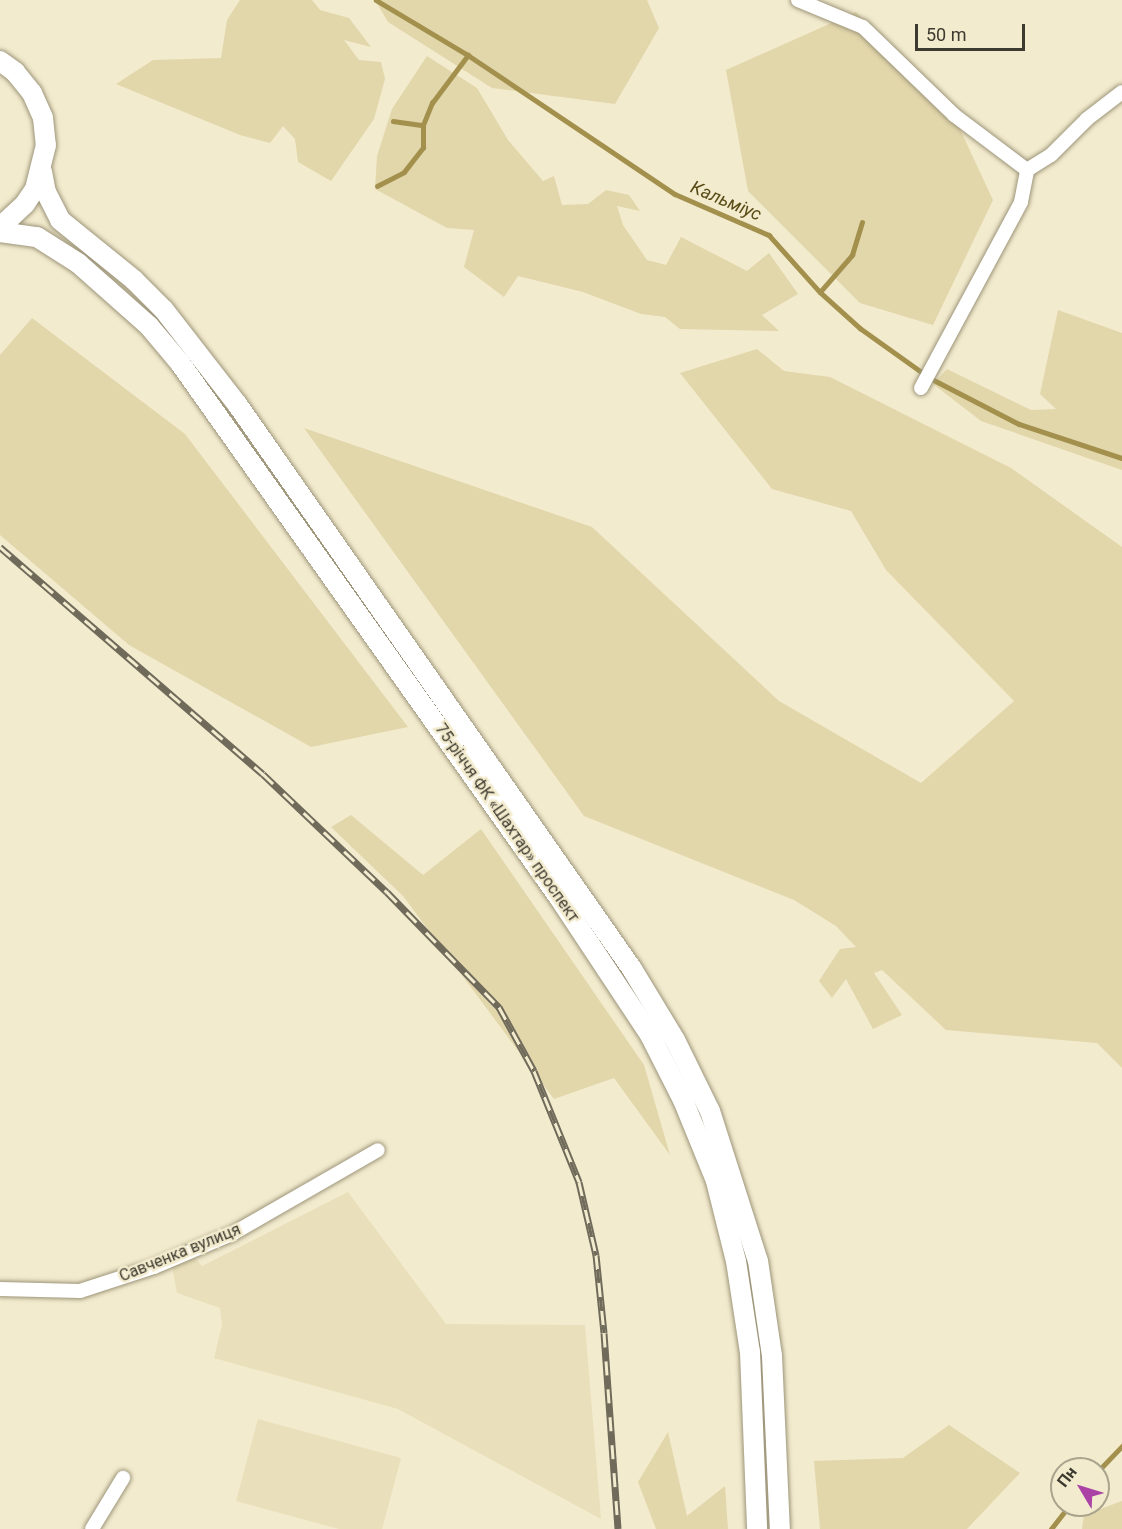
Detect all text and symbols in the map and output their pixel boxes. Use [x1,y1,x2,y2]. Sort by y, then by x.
scale bar [918,12,1028,50]
text: 50 m [926,24,966,45]
water label: Кальміус [687,176,765,226]
street label: 75-річчя ФК «Шахтар» проспект [431,720,583,926]
street label: Савченка вулиця [117,1220,243,1286]
north arrow [1050,1457,1110,1517]
text: Пн [1053,1463,1081,1491]

